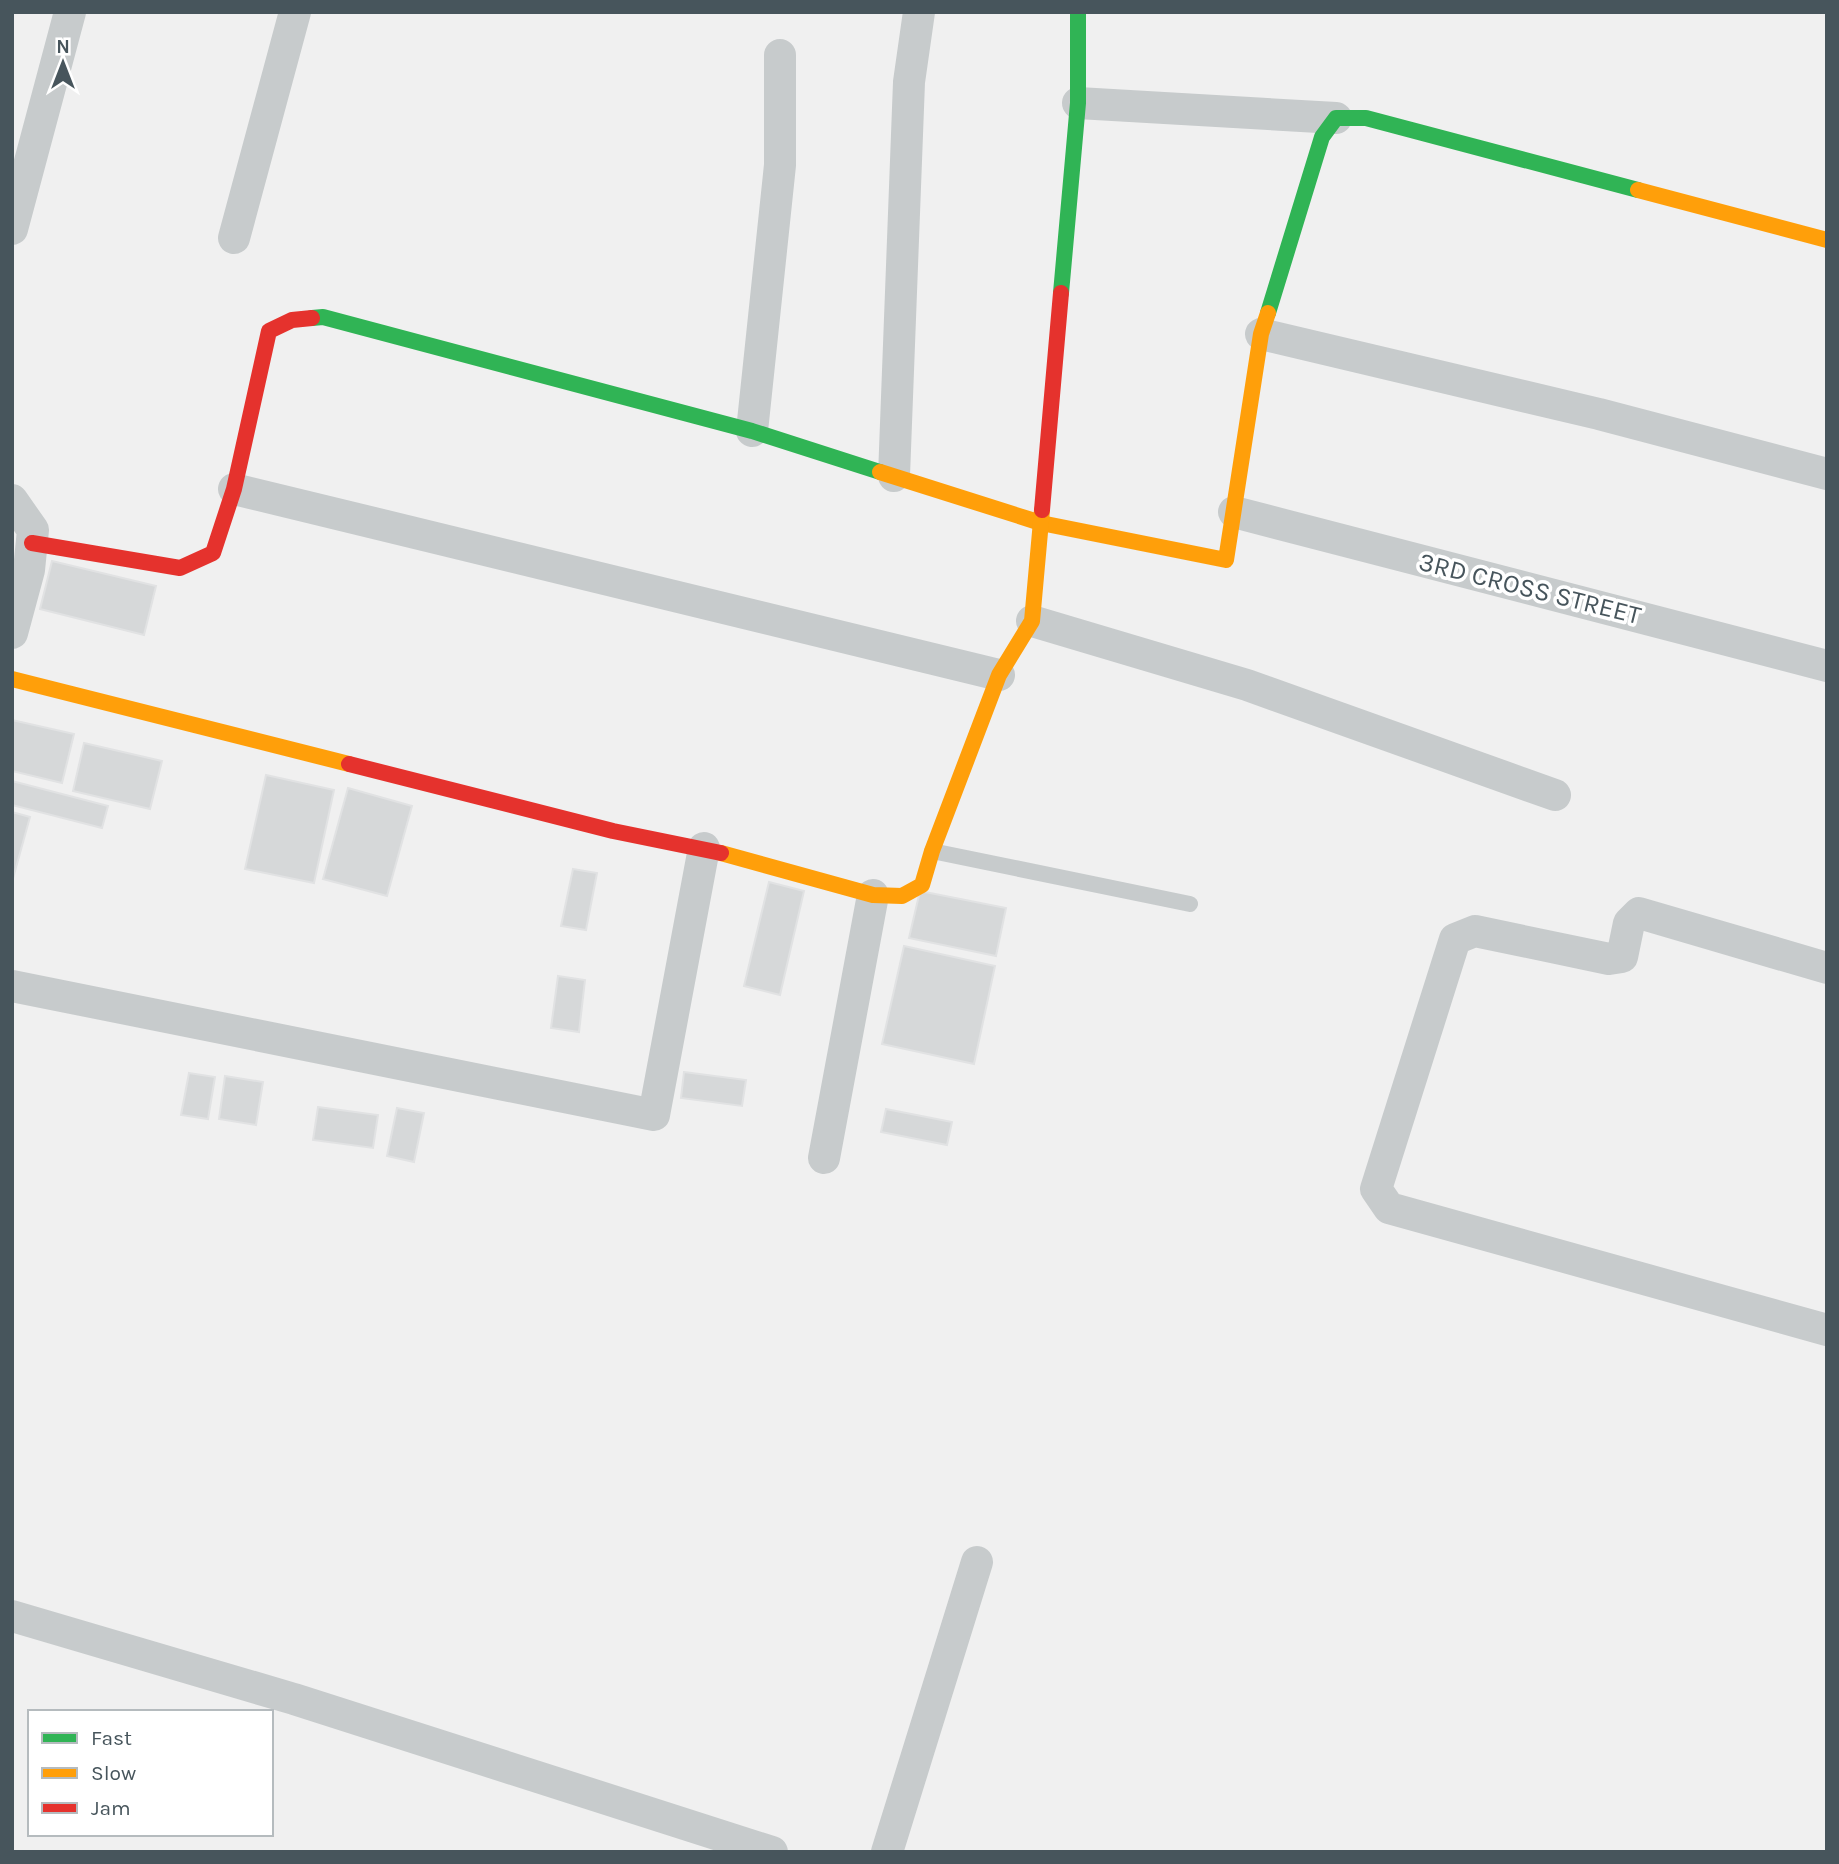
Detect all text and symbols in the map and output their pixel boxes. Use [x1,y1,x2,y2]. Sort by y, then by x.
north arrow [28,28,98,98]
text: N [56,36,70,58]
street label: 3RD CROSS STREET [1416,546,1644,631]
legend [28,1710,273,1836]
text: Fast [91,1726,132,1750]
text: Slow [91,1761,136,1785]
text: Jam [91,1796,131,1820]

